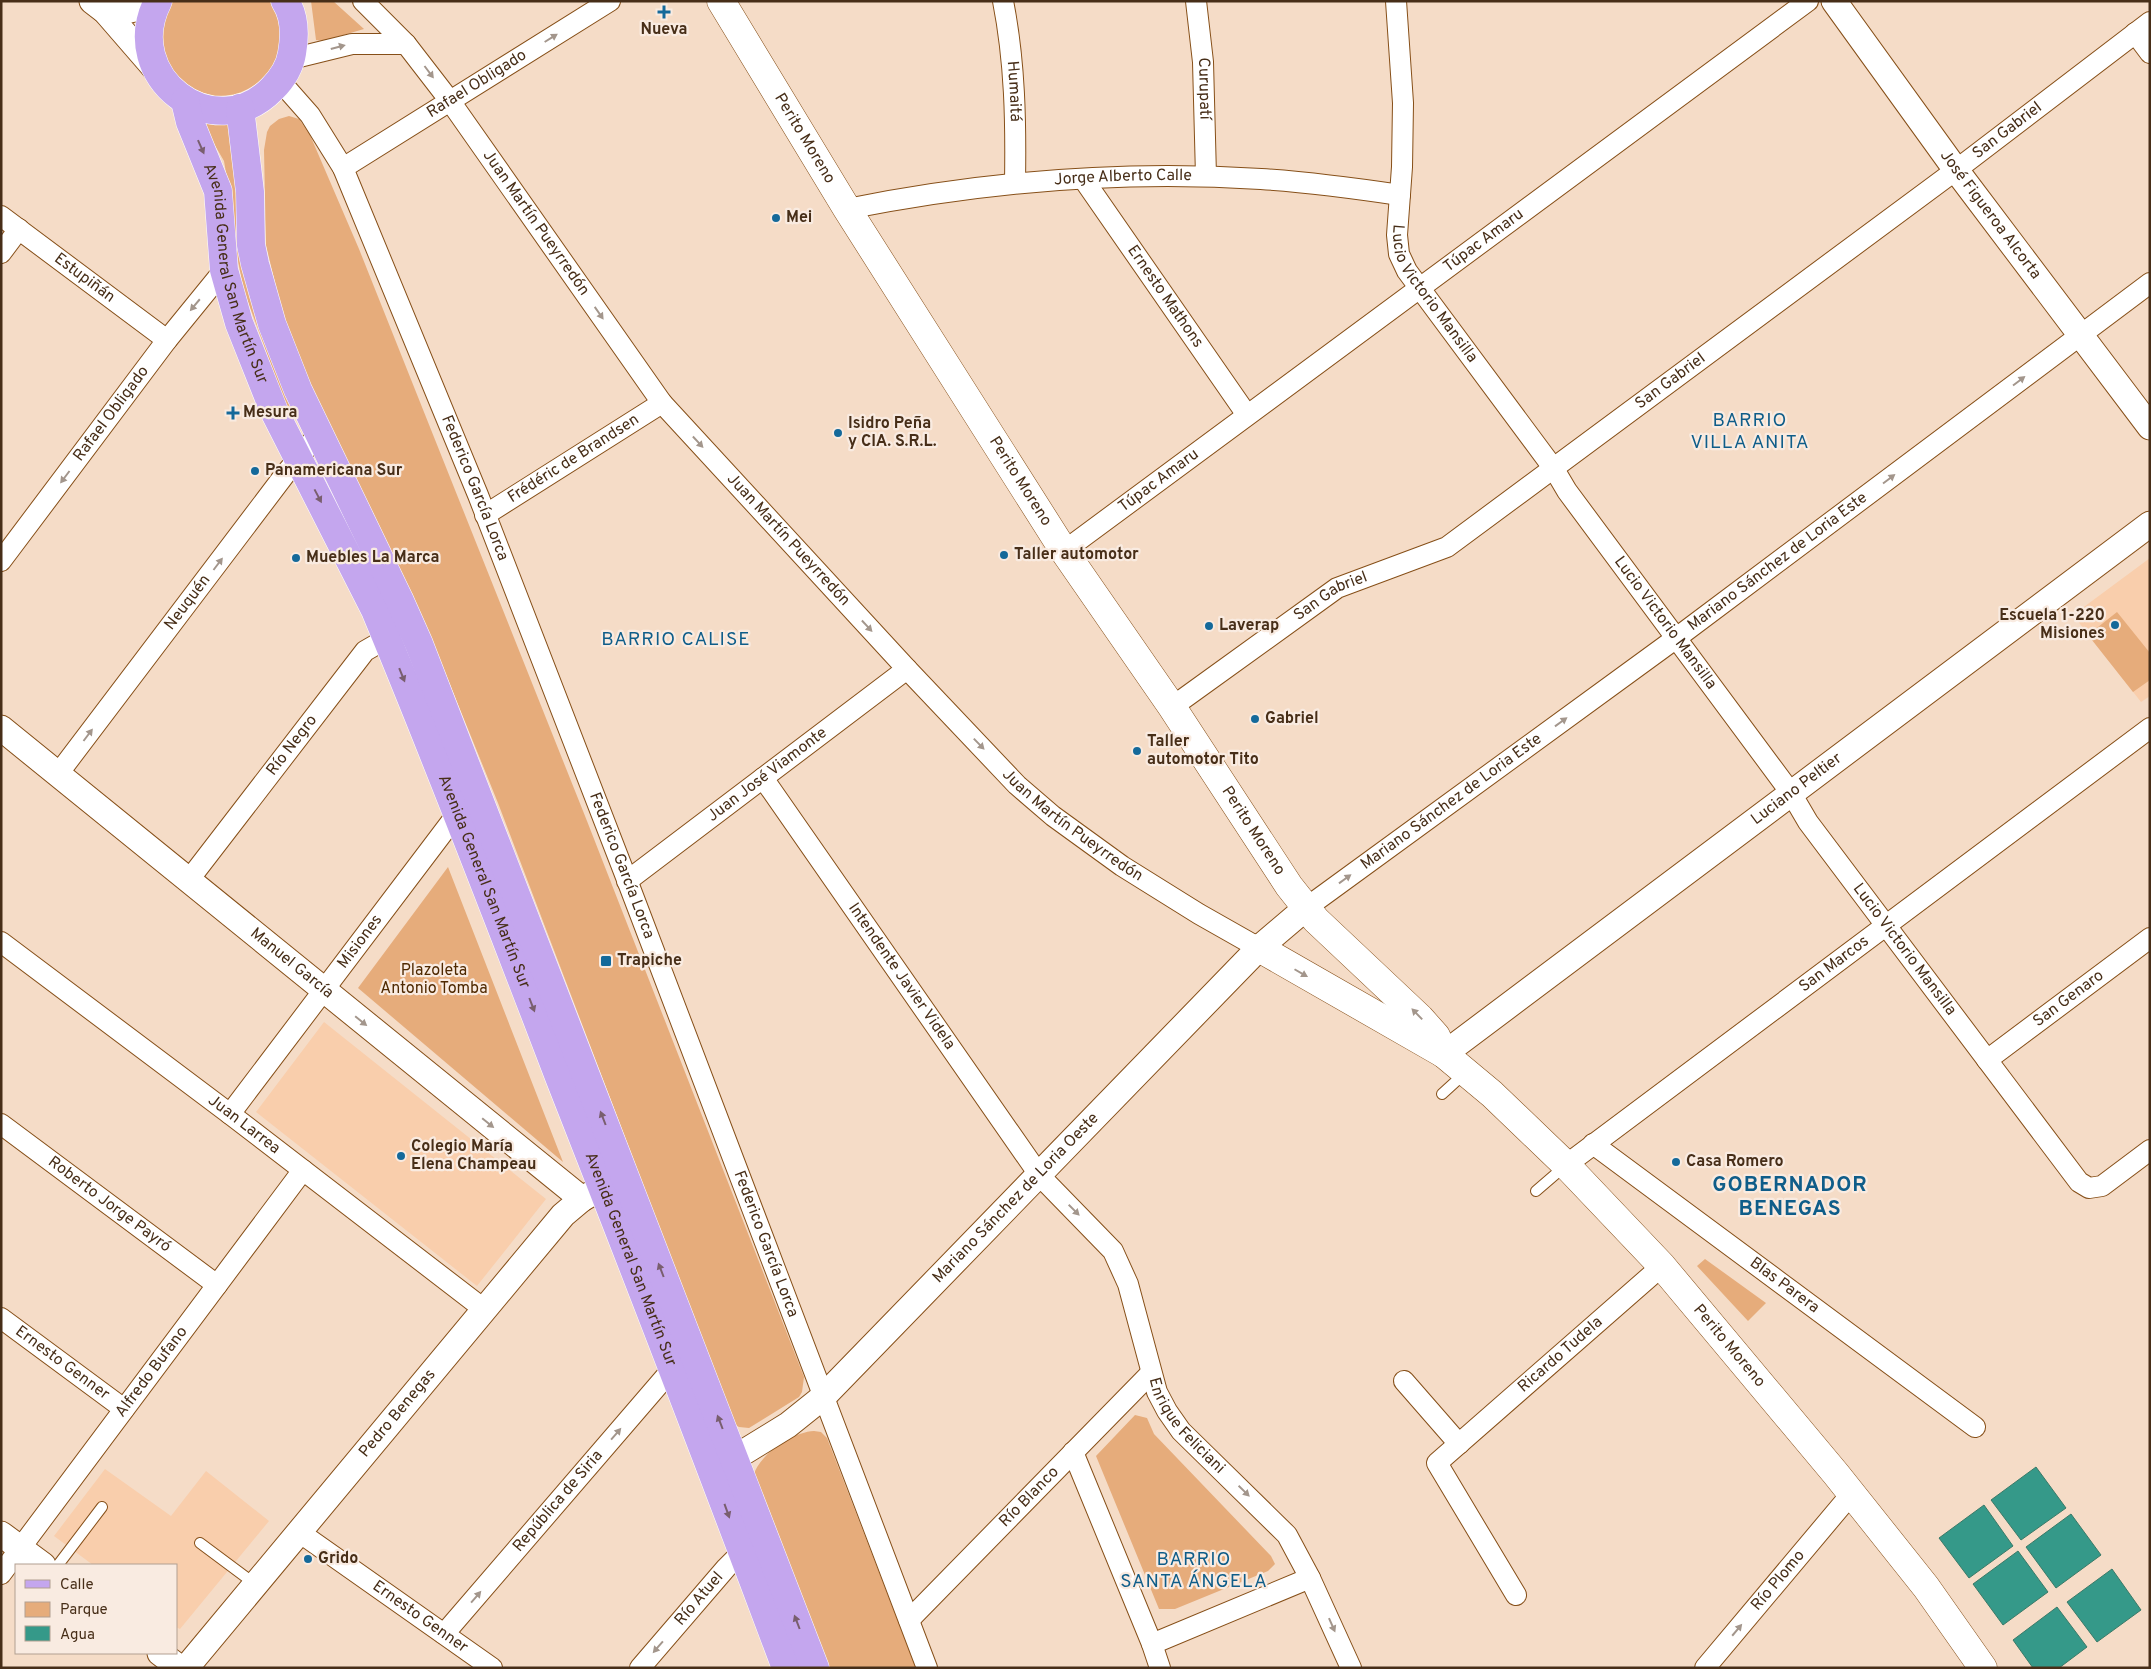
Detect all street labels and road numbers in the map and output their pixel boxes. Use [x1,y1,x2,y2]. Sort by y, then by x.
street label: Rafael Obligado [423,45,531,123]
street label: Curupatí [1193,57,1215,122]
street label: Humaitá [1002,60,1025,122]
street label: Perito Moreno [769,90,840,188]
street label: San Gabriel [1969,98,2046,164]
street label: Juan Martín Pueyrredón [478,146,594,300]
street label: José Figueroa Alcorta [1935,147,2045,284]
street label: Avenida General San Martín Sur [198,160,272,387]
street label: Jorge Alberto Calle [1053,166,1192,190]
street label: Túpac Amaru [1440,204,1528,277]
street label: Lucio Victorio Mansilla [1387,224,1482,367]
street label: Ernesto Mathons [1122,242,1207,352]
street label: Estupiñán [50,249,119,308]
street label: San Gabriel [1631,349,1710,414]
street label: Rafael Obligado [69,362,154,466]
street label: Frédéric de Brandsen [504,410,643,508]
street label: Federico García Lorca [436,413,513,564]
street label: Perito Moreno [984,433,1056,530]
street label: Túpac Amaru [1115,445,1203,517]
street label: Juan Martín Pueyrredón [722,469,854,610]
street label: Mariano Sánchez de Loria Este [1684,488,1872,636]
street label: Lucio Victorio Mansilla [1609,553,1721,694]
street label: San Gabriel [1290,568,1370,626]
street label: Neuquén [160,571,215,634]
street label: Río Negro [263,711,322,780]
street label: Juan José Viamonte [703,723,831,826]
street label: Mariano Sánchez de Loria Este [1357,729,1546,875]
street label: Luciano Peltier [1747,749,1846,830]
street label: Juan Martín Pueyrredón [997,765,1146,886]
street label: Avenida General San Martín Sur [433,772,534,991]
street label: Perito Moreno [1217,783,1289,879]
street label: Federico García Lorca [584,790,659,942]
street label: Lucio Victorio Mansilla [1848,880,1960,1020]
street label: Intendente Javier Videla [843,899,959,1054]
street label: Misiones [333,911,387,973]
street label: Manuel García [246,924,337,1003]
street label: San Marcos [1795,932,1873,997]
street label: San Genaro [2029,966,2108,1032]
street label: Juan Larrea [204,1091,284,1159]
street label: Mariano Sánchez de Loria Oeste [929,1109,1103,1288]
street label: Avenida General San Martín Sur [580,1150,681,1369]
street label: Roberto Jorge Payró [44,1152,175,1257]
street label: Federico García Lorca [729,1168,803,1320]
street label: Blas Parera [1745,1253,1823,1318]
street label: Perito Moreno [1688,1300,1770,1392]
street label: Ricardo Tudela [1514,1312,1607,1397]
street label: Ernesto Genner [11,1322,113,1405]
street label: Alfredo Bufano [111,1323,192,1422]
street label: Pedro Benegas [355,1365,440,1462]
street label: Enrique Feliciani [1144,1375,1229,1478]
street label: República de Siria [509,1446,608,1556]
street label: Río Blanco [995,1463,1064,1532]
street label: Río Plomo [1747,1546,1810,1615]
street label: Río Atuel [671,1568,728,1630]
street label: Ernesto Genner [368,1577,472,1658]

